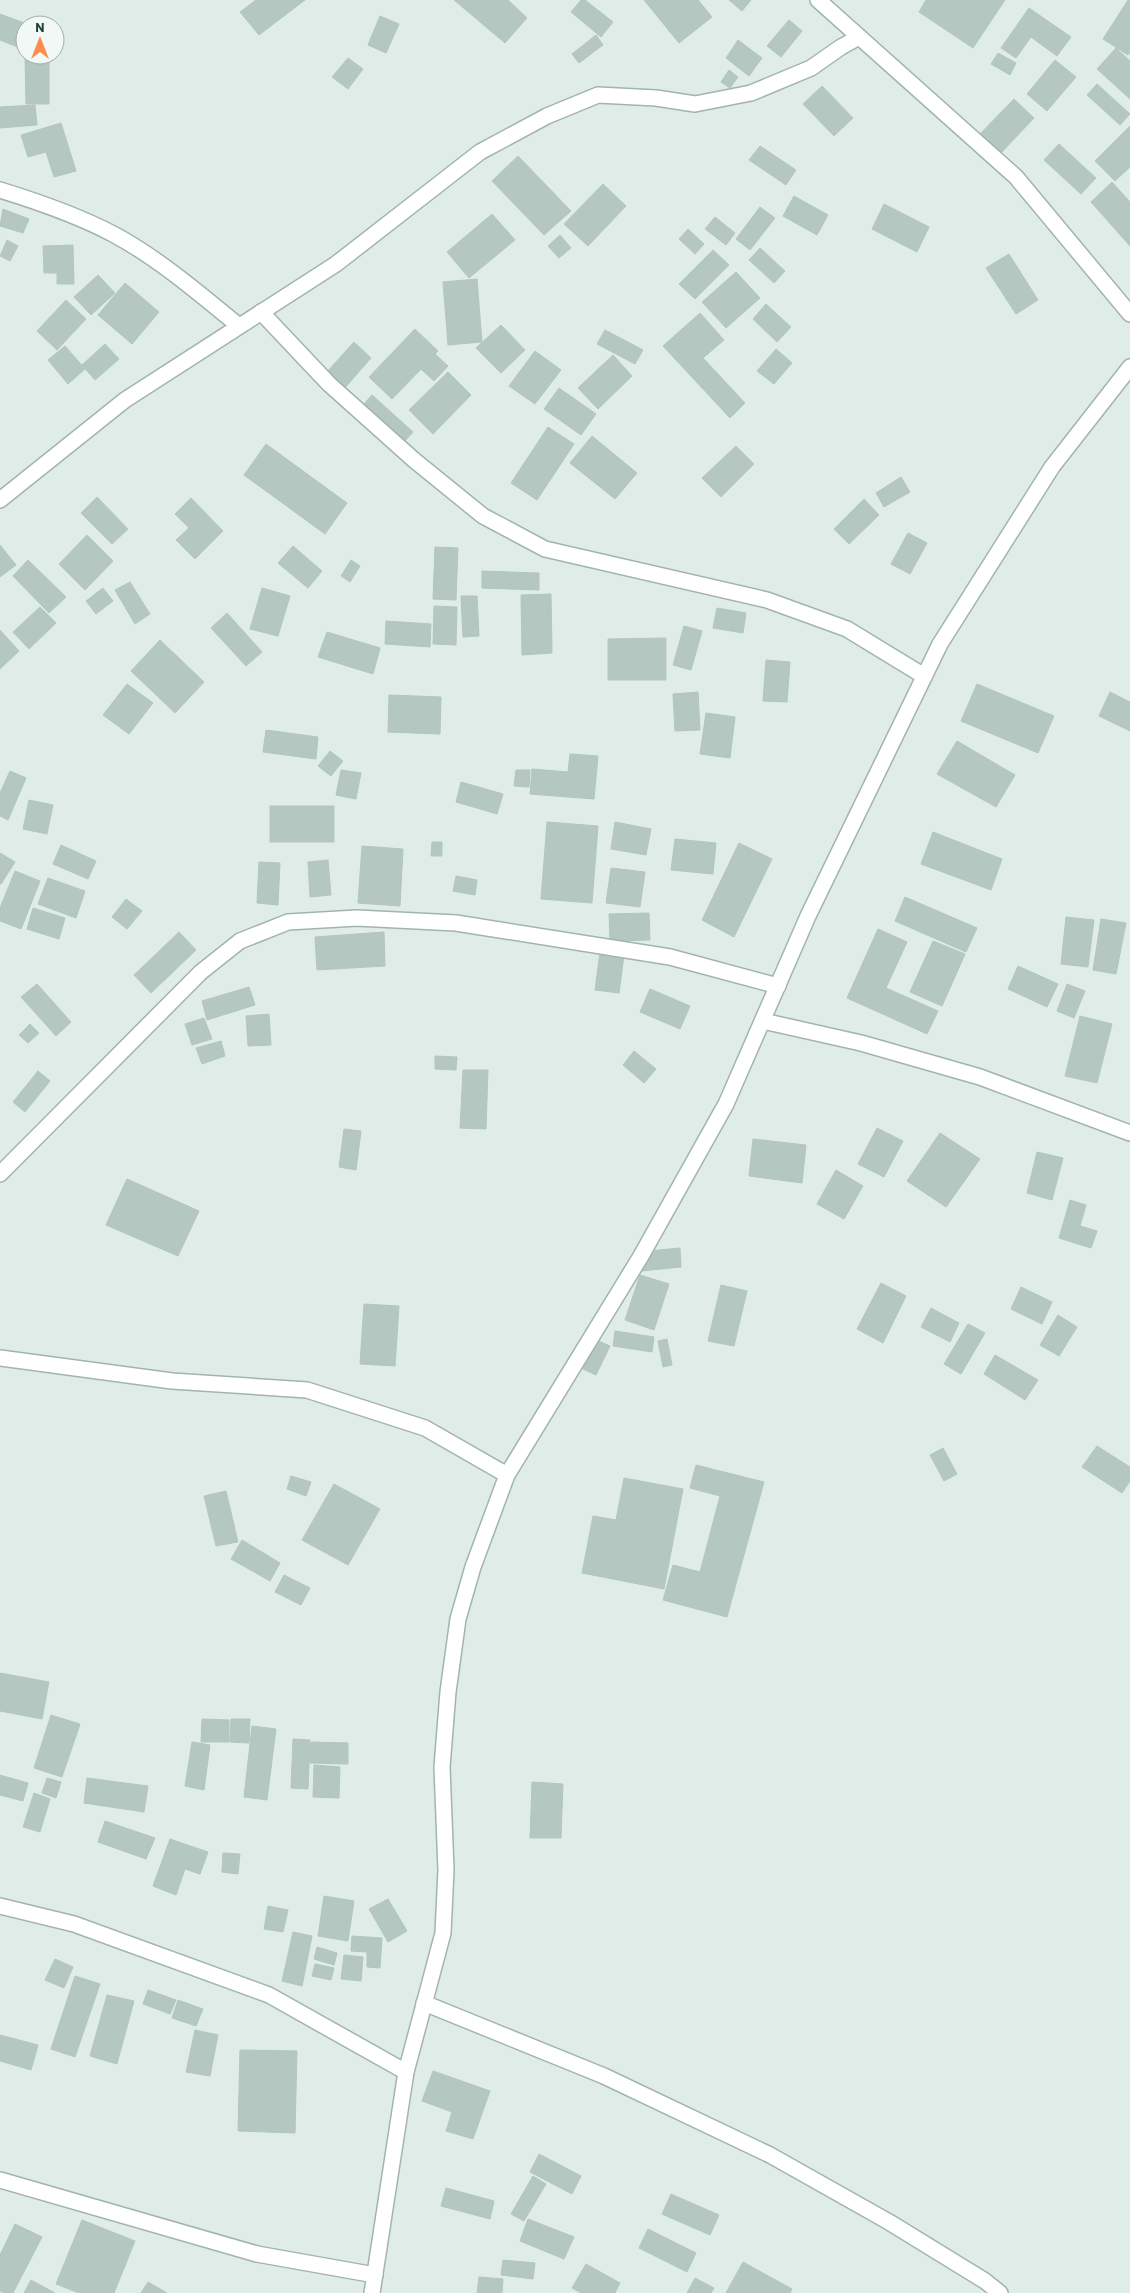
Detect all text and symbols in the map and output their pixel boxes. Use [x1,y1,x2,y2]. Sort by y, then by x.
north arrow [15,15,65,65]
text: N [35,18,45,35]

